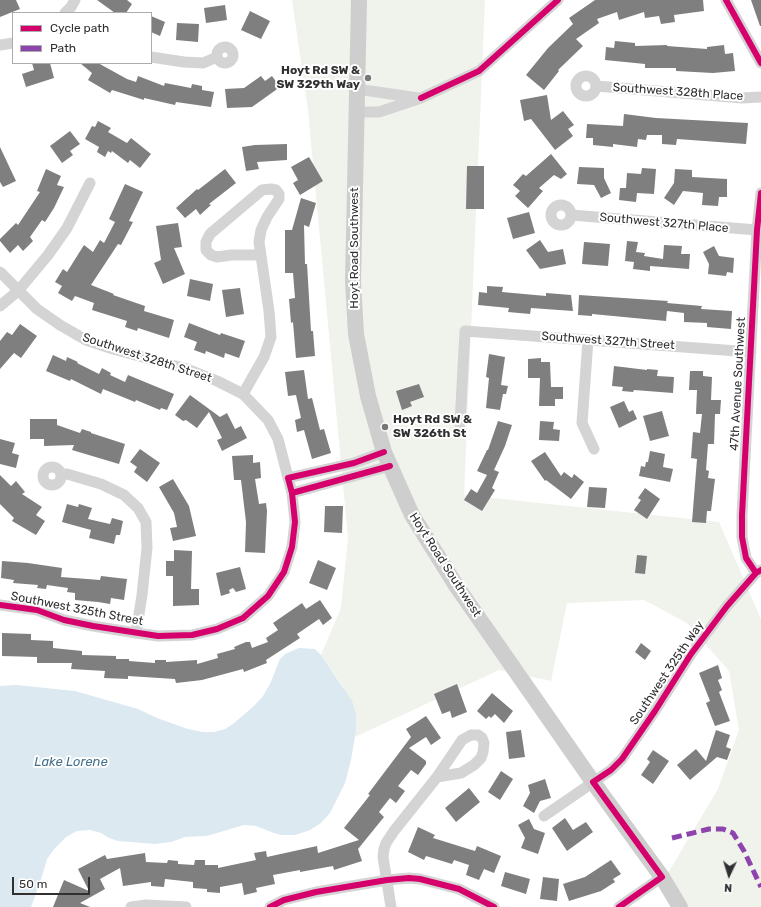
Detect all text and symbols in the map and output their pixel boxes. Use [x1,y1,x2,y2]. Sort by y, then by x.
legend [12,12,152,64]
text: Cycle path [50,21,109,35]
text: Path [50,41,76,55]
place label: Hoyt Rd SW & SW 329th Way [276,64,360,92]
marker: Hoyt Rd SW & SW 329th Way [363,73,373,83]
street label: Southwest 328th Place [612,80,744,104]
street label: Hoyt Road Southwest [348,187,362,309]
street label: Southwest 327th Place [599,210,729,236]
street label: 47th Avenue Southwest [727,317,749,451]
street label: Southwest 327th Street [541,329,675,353]
street label: Southwest 328th Street [81,330,213,386]
place label: Hoyt Rd SW & SW 326th St [393,413,472,441]
marker: Hoyt Rd SW & SW 326th St [380,422,390,432]
street label: Hoyt Road Southwest [406,510,484,620]
street label: Southwest 325th Street [10,589,144,629]
street label: Southwest 325th Way [627,618,707,728]
water label: Lake Lorene [34,754,108,770]
north arrow [709,855,749,895]
scale bar [14,869,92,895]
text: 50 m [19,877,47,891]
text: N [724,881,733,894]

